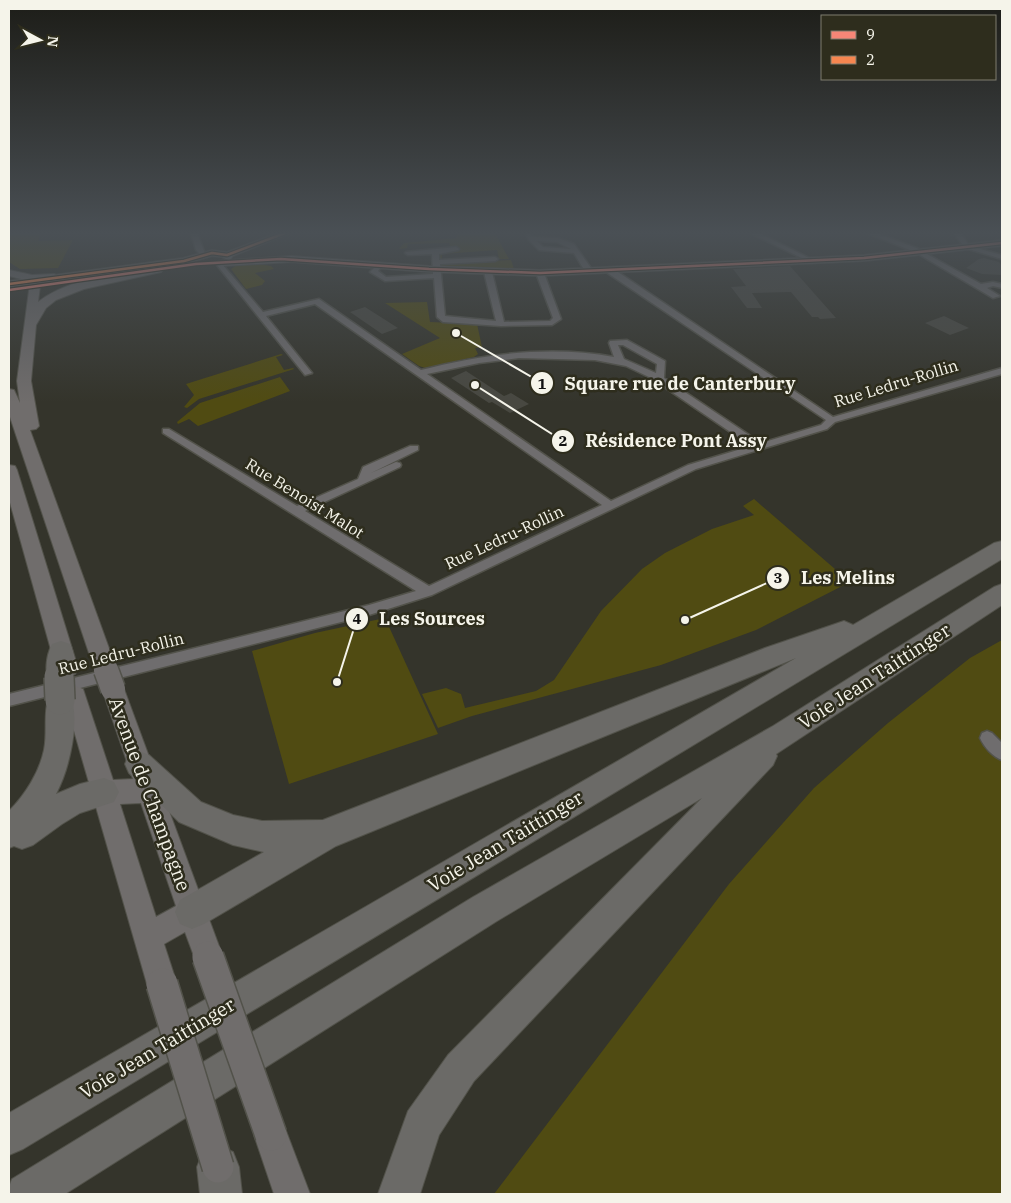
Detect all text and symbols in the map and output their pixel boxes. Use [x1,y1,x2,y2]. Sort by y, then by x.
north arrow [15,15,65,65]
legend [821,15,996,80]
text: 9 [866,25,875,44]
text: N [43,35,63,48]
text: 2 [866,50,875,69]
street label: Rue Ledru-Rollin [831,355,961,411]
callout: Square rue de Canterbury [530,367,805,400]
text: Square rue de Canterbury [565,372,796,395]
text: 1 [537,374,547,393]
callout: Résidence Pont Assy [551,424,777,457]
text: Résidence Pont Assy [585,429,768,452]
text: 2 [558,431,568,450]
street label: Rue Benoist Malot [242,454,368,543]
street label: Rue Ledru-Rollin [441,501,567,573]
callout: Les Melins [766,561,905,594]
text: Les Melins [801,566,895,589]
text: 3 [773,568,783,587]
callout: Les Sources [344,602,495,635]
text: Les Sources [379,607,485,630]
text: 4 [352,609,362,628]
street label: Voie Jean Taittinger [793,617,955,734]
street label: Rue Ledru-Rollin [56,628,186,678]
street label: Avenue de Champagne [104,694,196,894]
street label: Voie Jean Taittinger [423,785,587,897]
street label: Voie Jean Taittinger [75,992,239,1104]

